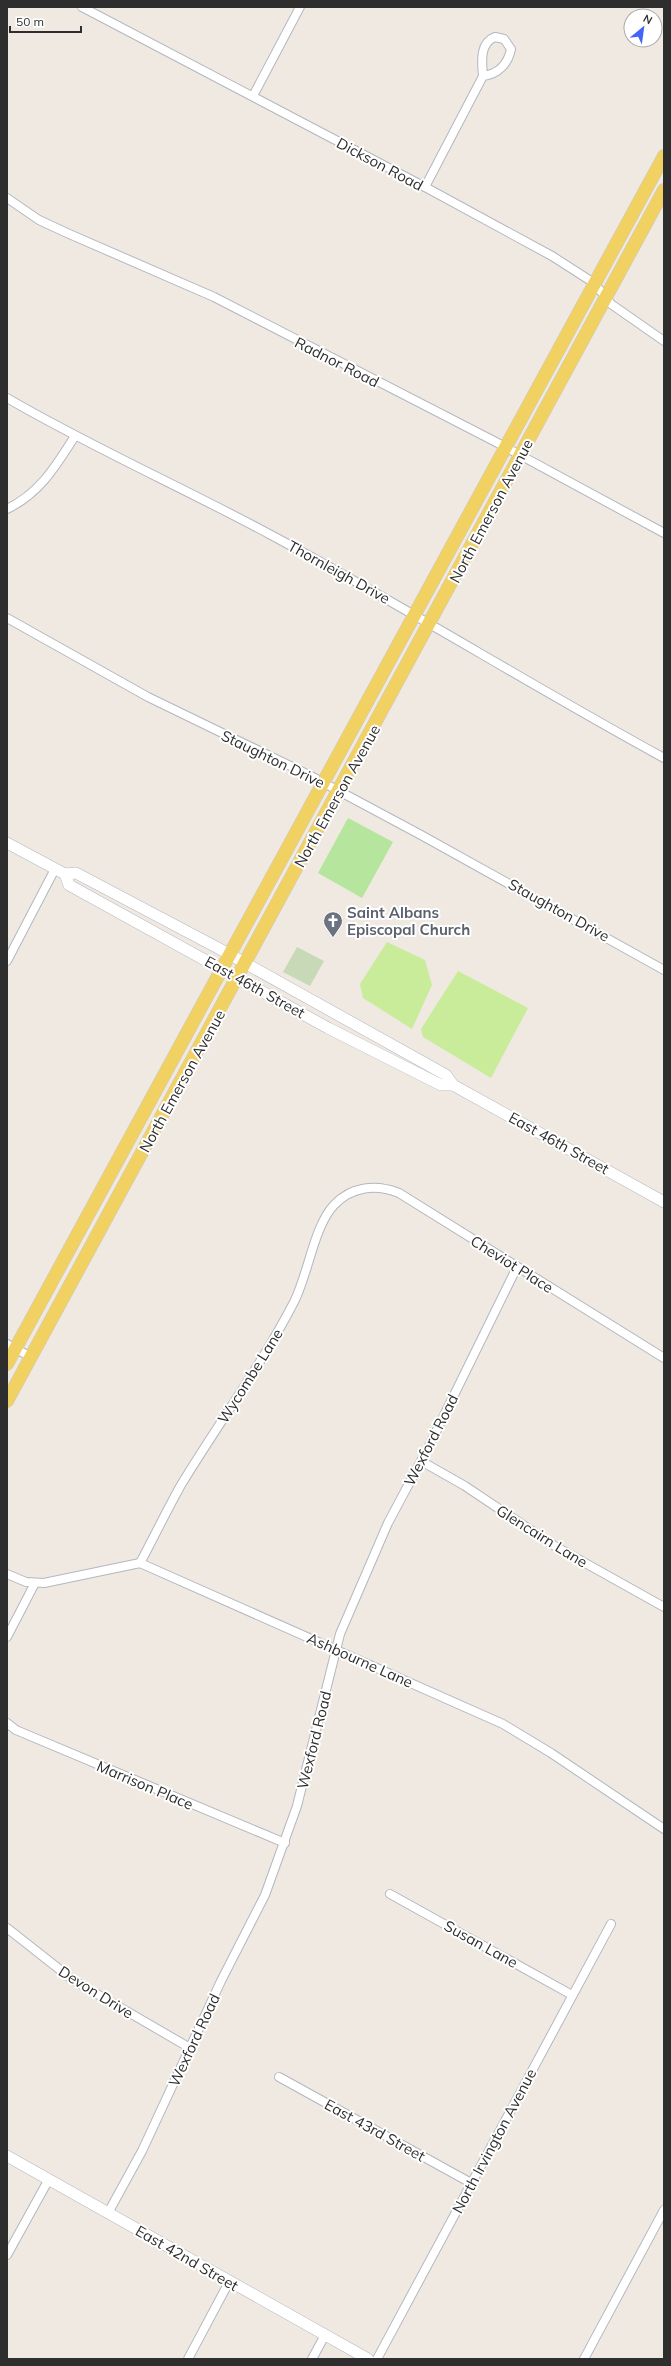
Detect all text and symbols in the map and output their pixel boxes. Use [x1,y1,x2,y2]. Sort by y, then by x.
scale bar [10,8,81,34]
north arrow [623,8,663,48]
text: N [641,11,655,27]
text: 50 m [16,14,44,29]
street label: Dickson Road [333,133,427,195]
street label: Radnor Road [292,333,382,391]
street label: North Emerson Avenue [445,436,537,586]
street label: Thornleigh Drive [285,536,393,608]
street label: North Emerson Avenue [290,721,384,871]
street label: Staughton Drive [218,726,328,792]
street label: Staughton Drive [505,874,613,946]
place label: Saint Albans Episcopal Church [347,903,470,939]
church icon: Saint Albans Episcopal Church [322,910,344,938]
street label: East 46th Street [202,952,308,1022]
street label: North Emerson Avenue [135,1006,229,1156]
street label: East 46th Street [506,1108,612,1178]
street label: Cheviot Place [467,1231,557,1297]
street label: Wycombe Lane [213,1325,287,1427]
street label: Wexford Road [400,1391,462,1489]
street label: Glencairn Lane [493,1500,591,1572]
street label: Ashbourne Lane [304,1628,416,1692]
street label: Wexford Road [293,1689,335,1791]
street label: Marrison Place [94,1756,196,1814]
street label: Susan Lane [441,1916,521,1972]
street label: Devon Drive [55,1962,137,2022]
street label: Wexford Road [164,1990,224,2090]
street label: North Irvington Avenue [448,2065,540,2217]
street label: East 43rd Street [321,2095,429,2165]
street label: East 42nd Street [132,2221,242,2295]

